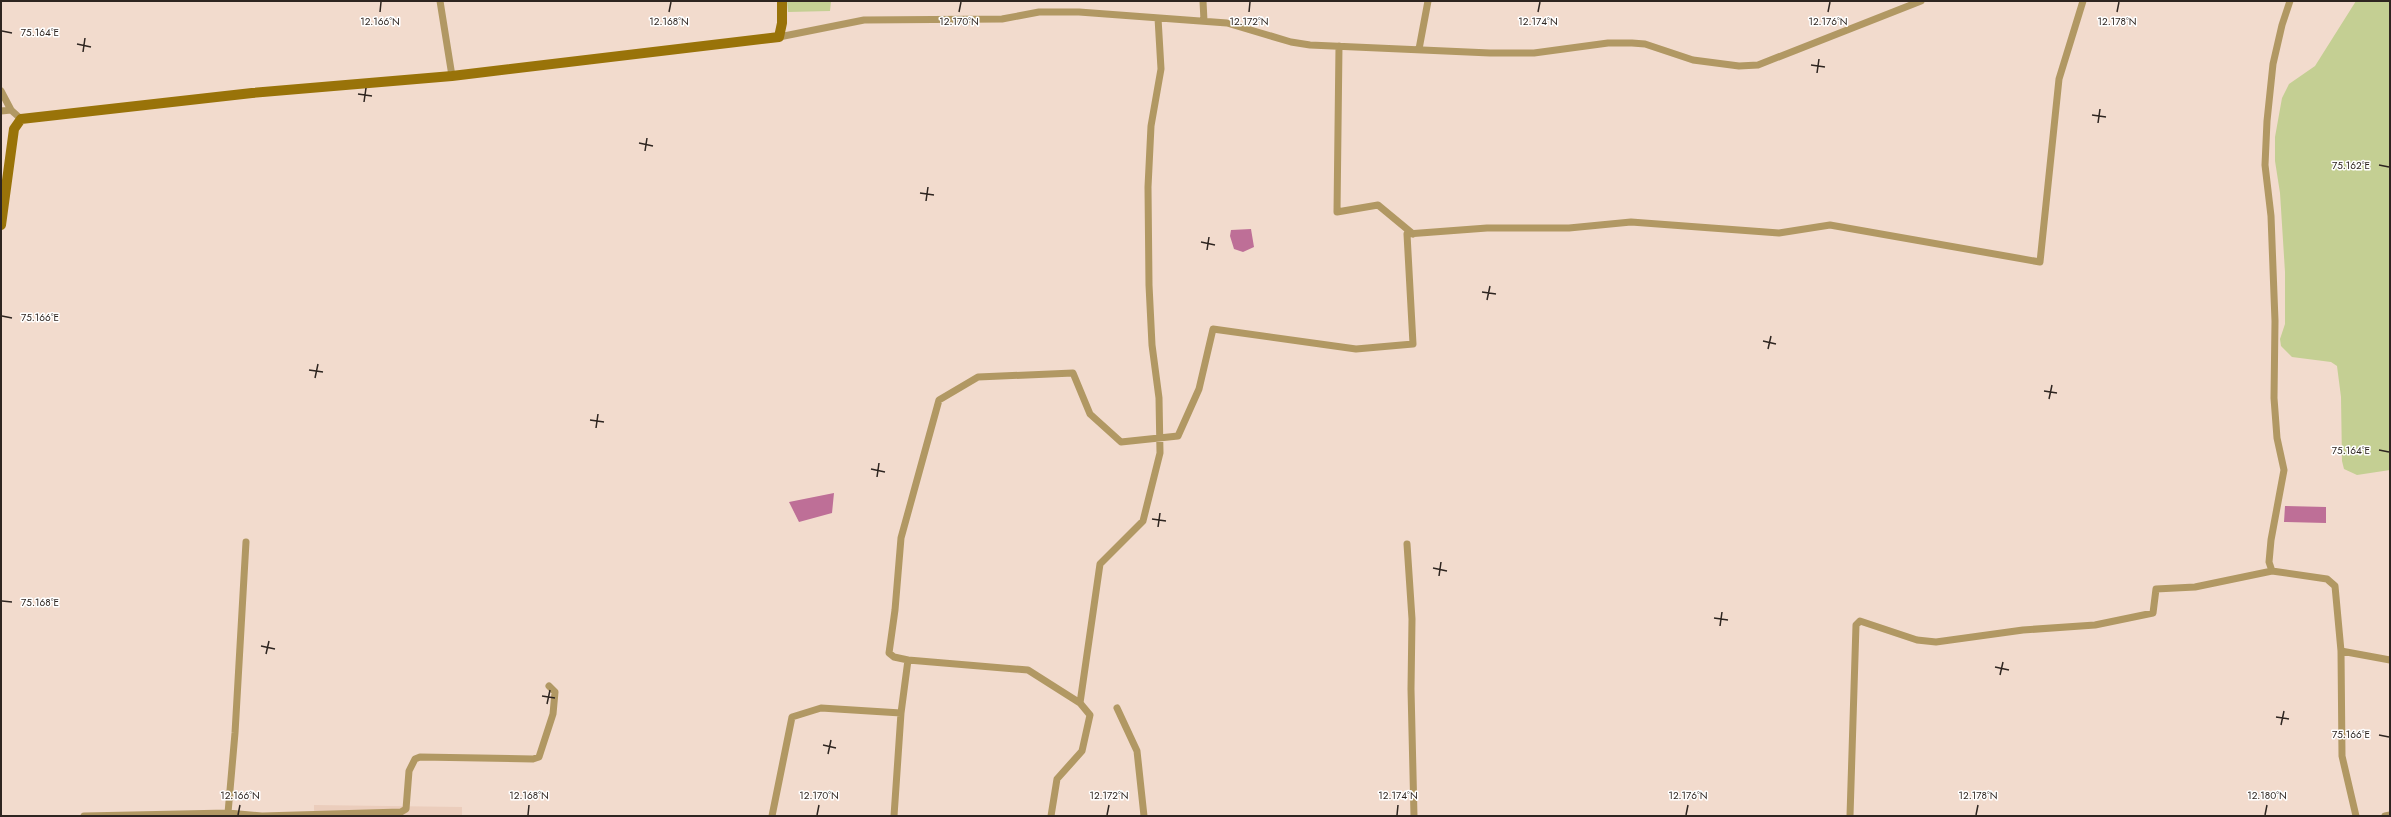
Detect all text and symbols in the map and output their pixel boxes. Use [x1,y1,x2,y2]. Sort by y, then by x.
text: 12.166°N [360,14,400,29]
text: 12.168°N [649,14,689,29]
text: 12.170°N [939,14,979,29]
text: 12.172°N [1229,14,1269,29]
text: 12.174°N [1518,14,1558,29]
text: 12.176°N [1808,14,1848,29]
text: 12.178°N [2098,14,2136,29]
text: 75.164°E [21,25,59,40]
text: 75.162°E [2332,158,2370,173]
text: 75.166°E [21,310,59,325]
text: 75.164°E [2332,443,2370,458]
text: 75.168°E [21,595,59,610]
text: 75.166°E [2332,727,2370,742]
text: 12.166°N [220,788,260,803]
text: 12.168°N [509,788,549,803]
text: 12.170°N [799,788,839,803]
text: 12.172°N [1089,788,1129,803]
text: 12.174°N [1378,788,1418,803]
text: 12.176°N [1668,788,1708,803]
text: 12.178°N [1959,788,1997,803]
text: 12.180°N [2247,788,2287,803]

